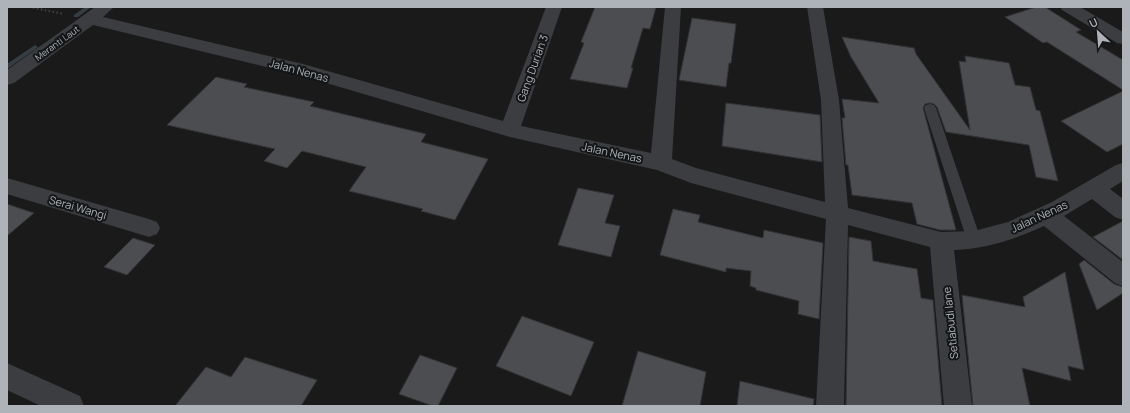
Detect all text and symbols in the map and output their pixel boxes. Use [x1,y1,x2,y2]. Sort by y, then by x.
north arrow [1078,12,1118,52]
text: U [1087,14,1100,31]
street label: Meranti Laut [32,22,82,64]
street label: Gang Durian 3 [513,32,551,104]
street label: Jalan Nenas [268,55,331,85]
street label: Jalan Nenas [581,138,644,166]
street label: Serai Wangi [47,192,109,222]
street label: Jalan Nenas [1008,196,1070,236]
street label: Setiabudi lane [939,286,961,360]

